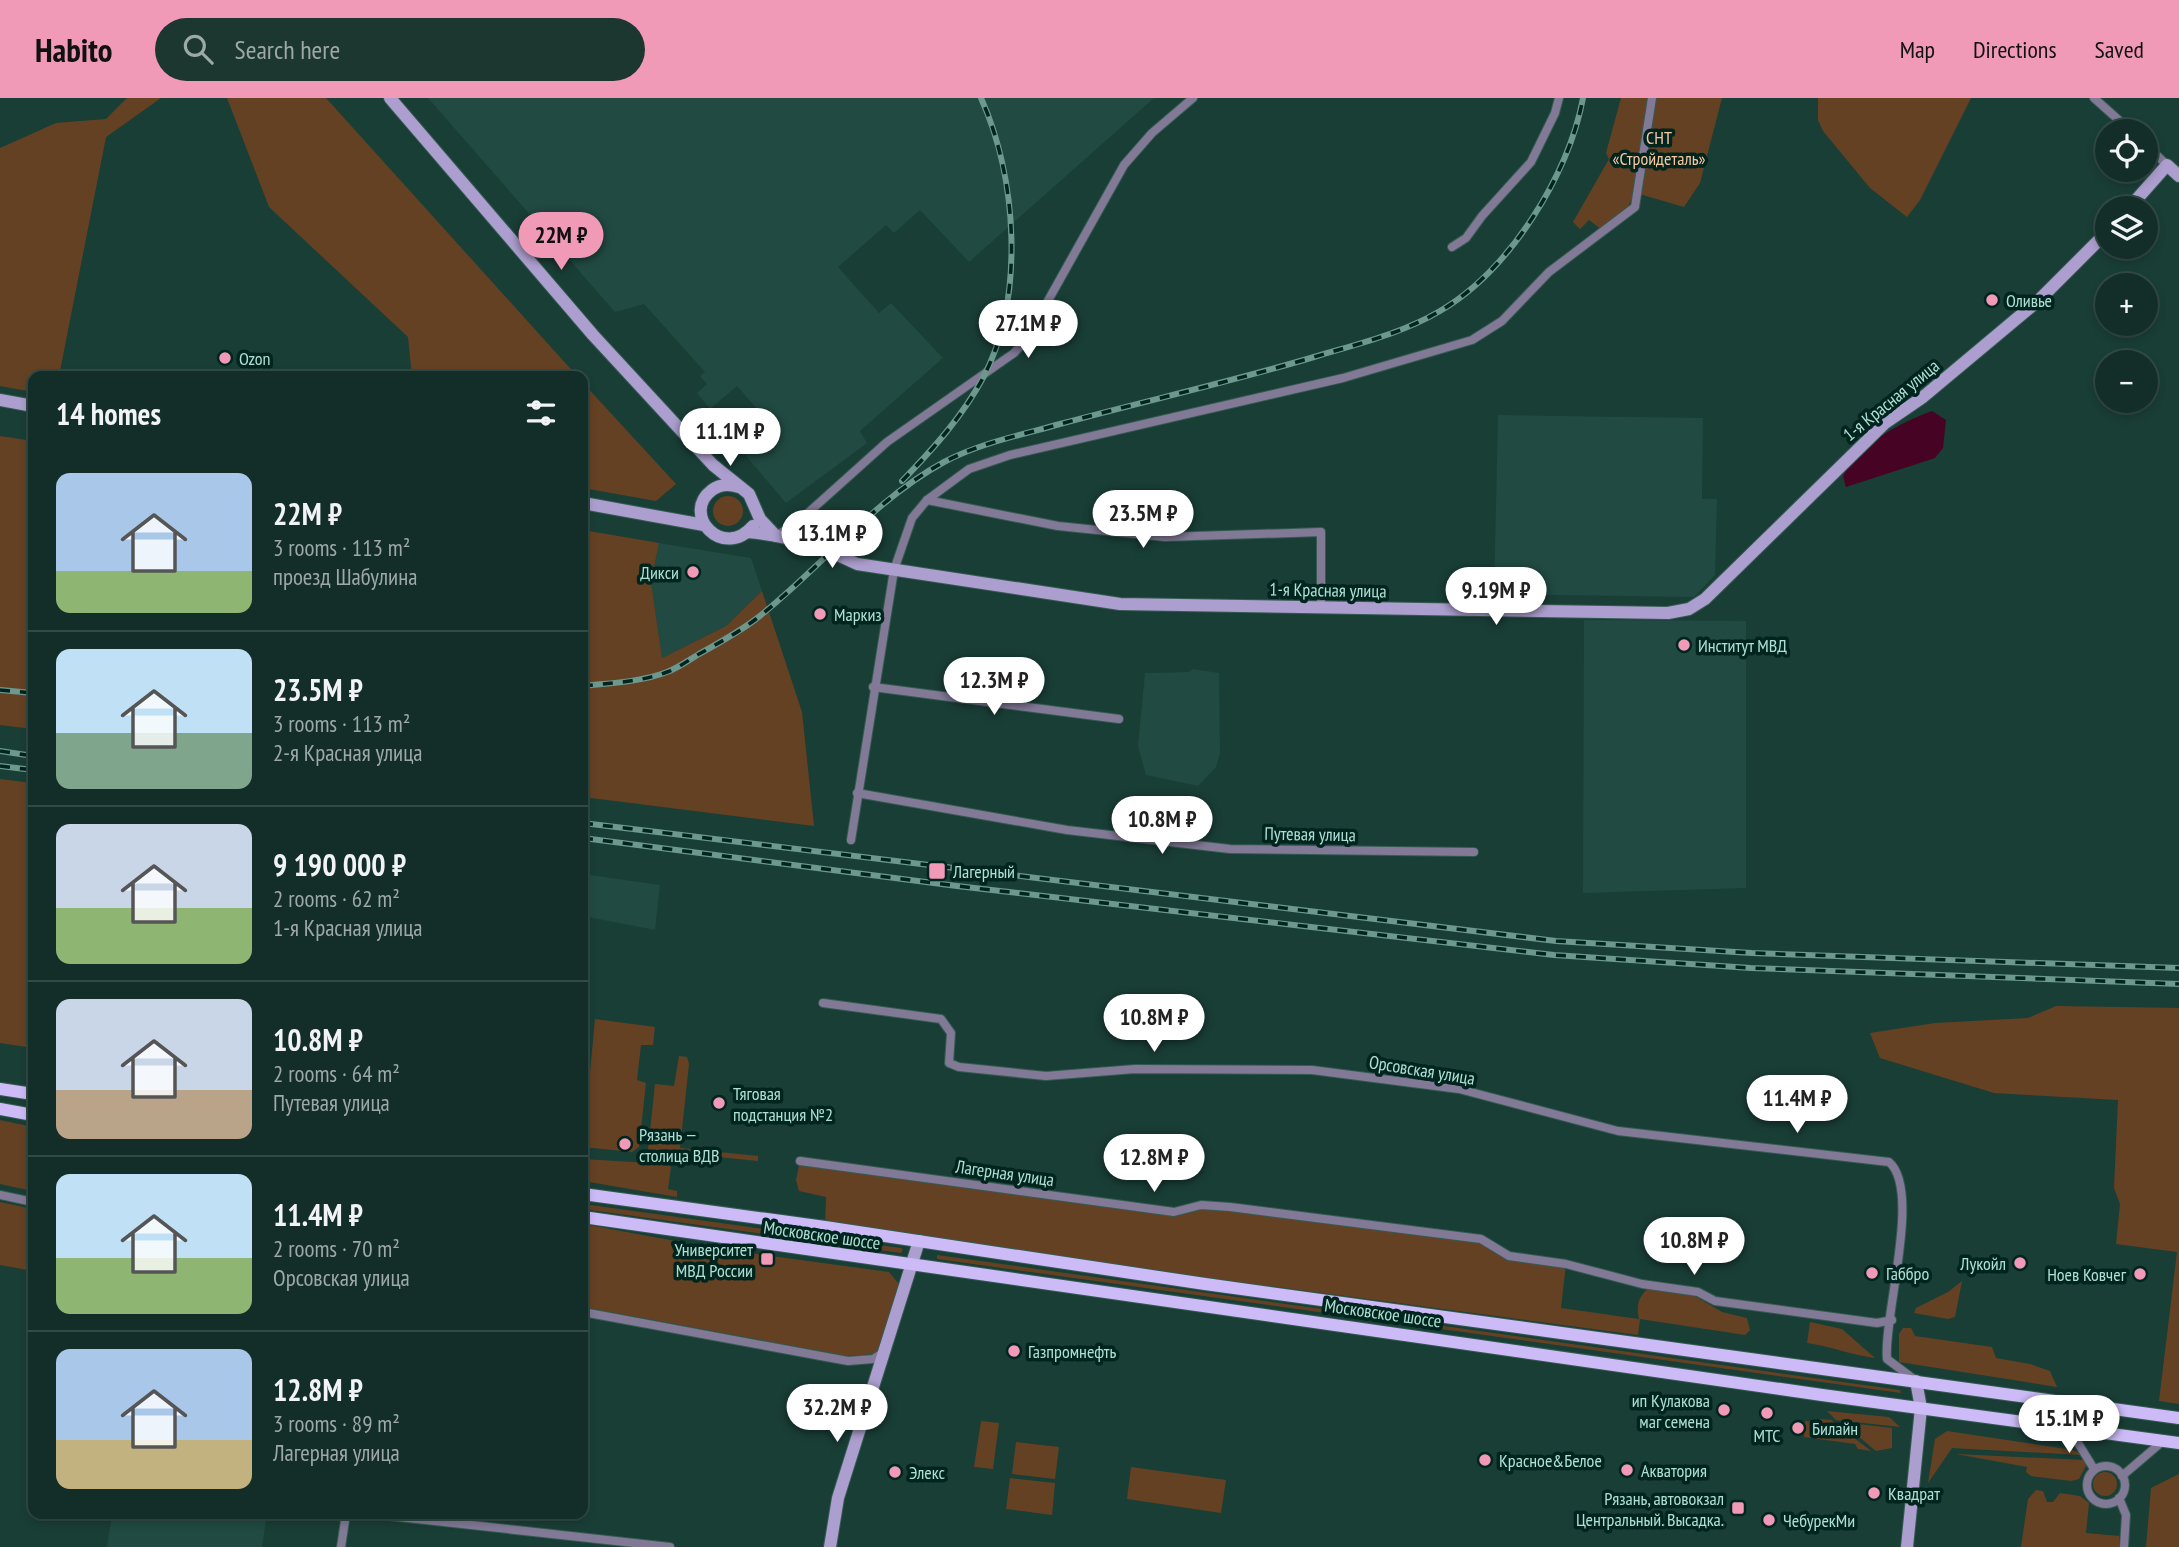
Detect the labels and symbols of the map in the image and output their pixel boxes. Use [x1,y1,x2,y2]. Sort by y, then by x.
park label: СНТ «Стройдеталь» [1613,126,1705,170]
pin: 22M ₽ [512,212,610,272]
place label: Оливье [2006,289,2052,312]
marker: Оливье [1984,292,2000,308]
pin: 27.1M ₽ [963,300,1093,360]
place label: Ozon [239,347,271,370]
marker: Ozon [217,350,233,366]
street label: 1-я Красная улица [1838,354,1944,446]
pin: 11.1M ₽ [665,408,795,468]
pin: 23.5M ₽ [1078,490,1208,550]
pin: 13.1M ₽ [767,510,897,570]
place label: Дикси [640,561,679,584]
marker: Дикси [685,564,701,580]
pin: 9.19M ₽ [1431,568,1561,627]
street label: 1-я Красная улица [1269,577,1387,603]
place label: Маркиз [834,603,882,626]
marker: Маркиз [812,606,828,622]
place label: Институт МВД [1698,634,1787,657]
marker: Институт МВД [1676,637,1692,653]
pin: 12.3M ₽ [929,658,1059,717]
pin: 10.8M ₽ [1097,796,1227,856]
street label: Путевая улица [1264,822,1356,846]
place label: Лагерный [952,860,1015,883]
marker: Лагерный [927,861,947,881]
pin: 10.8M ₽ [1089,995,1219,1054]
street label: Орсовская улица [1367,1050,1477,1090]
pin: 11.4M ₽ [1732,1076,1862,1135]
place label: Тяговая подстанция №2 [733,1082,833,1126]
marker: Тяговая подстанция №2 [711,1095,727,1111]
place label: Рязань — столица ВДВ [639,1123,719,1167]
pin: 12.8M ₽ [1089,1134,1219,1194]
marker: Рязань — столица ВДВ [617,1136,633,1152]
street label: Лагерная улица [953,1155,1056,1191]
street label: Московское шоссе [762,1215,882,1255]
pin: 10.8M ₽ [1629,1218,1759,1277]
place label: Университет МВД России [674,1238,753,1282]
marker: Университет МВД России [759,1251,775,1267]
place label: Лукойл [1959,1252,2006,1275]
marker: Лукойл [2012,1255,2028,1271]
place label: Габбро [1886,1262,1929,1285]
place label: Ноев Ковчег [2047,1263,2127,1286]
marker: Габбро [1864,1265,1880,1281]
marker: Ноев Ковчег [2132,1266,2148,1282]
street label: Московское шоссе [1323,1293,1443,1333]
place label: Газпромнефть [1028,1340,1117,1363]
marker: Газпромнефть [1006,1343,1022,1359]
pin: 32.2M ₽ [772,1384,902,1444]
place label: ип Кулакова маг семена [1632,1389,1710,1433]
pin: 15.1M ₽ [2004,1396,2134,1455]
marker: ип Кулакова маг семена [1716,1402,1732,1418]
marker: МТС [1759,1405,1775,1421]
place label: Билайн [1812,1417,1858,1440]
marker: Билайн [1790,1420,1806,1436]
place label: МТС [1753,1424,1781,1447]
place label: Красное&Белое [1499,1449,1602,1472]
marker: Красное&Белое [1477,1452,1493,1468]
place label: Акватория [1641,1459,1707,1482]
place label: Элекс [909,1461,946,1484]
marker: Акватория [1619,1462,1635,1478]
marker: Элекс [887,1464,903,1480]
place label: Квадрат [1888,1482,1940,1505]
marker: Квадрат [1866,1485,1882,1501]
place label: Рязань, автовокзал Центральный. Высадка. [1576,1487,1724,1531]
marker: Рязань, автовокзал Центральный. Высадка. [1730,1500,1746,1516]
place label: ЧебурекМи [1783,1509,1855,1532]
marker: ЧебурекМи [1761,1512,1777,1528]

